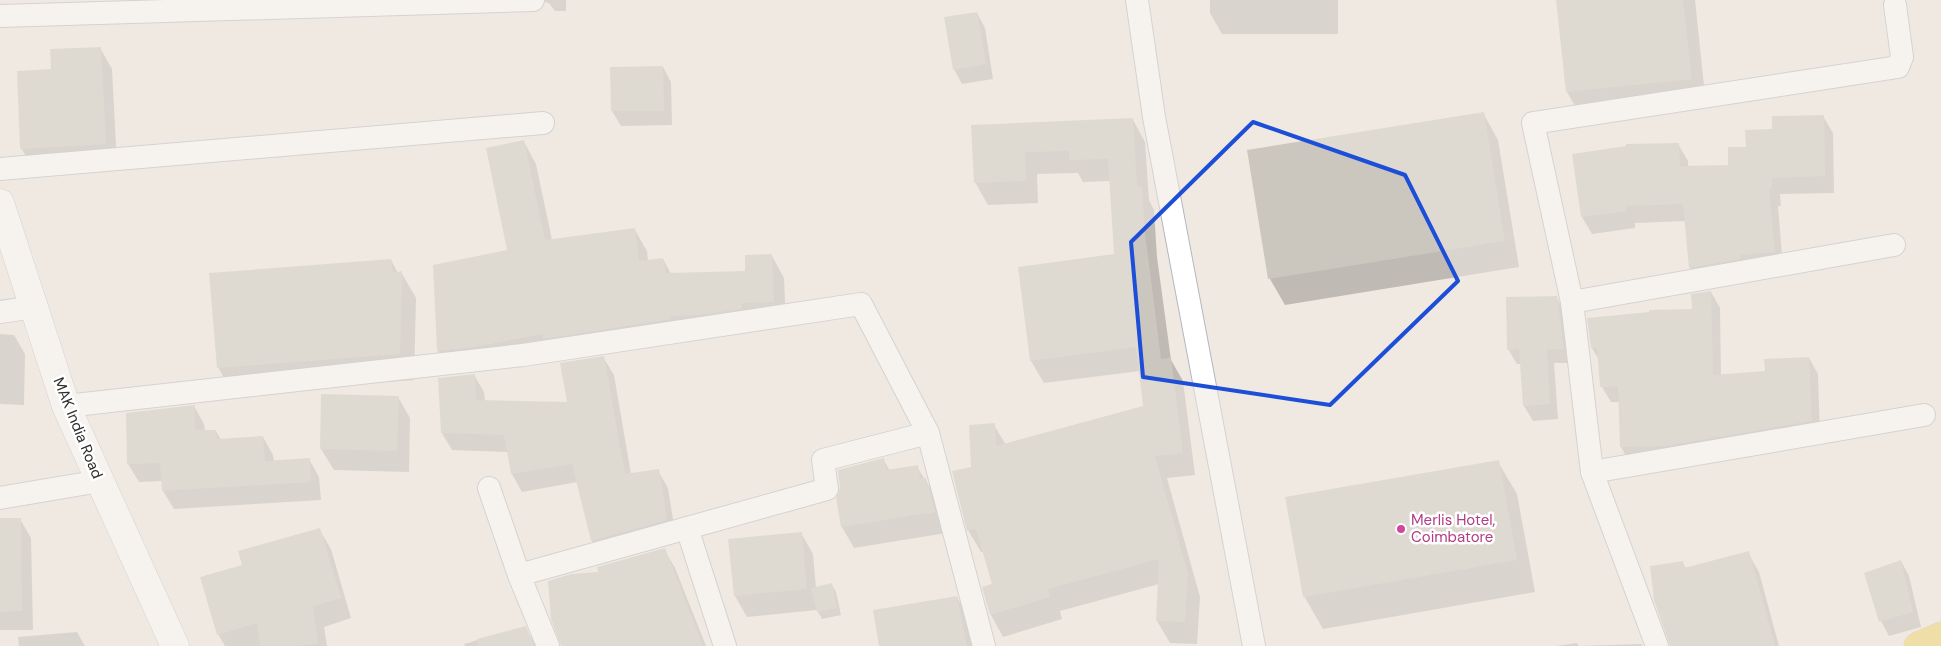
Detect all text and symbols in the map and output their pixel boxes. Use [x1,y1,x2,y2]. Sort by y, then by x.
street label: MAK India Road [49,374,107,482]
place label: Merlis Hotel, Coimbatore [1411,510,1495,547]
marker: Merlis Hotel, Coimbatore [1395,523,1407,535]

